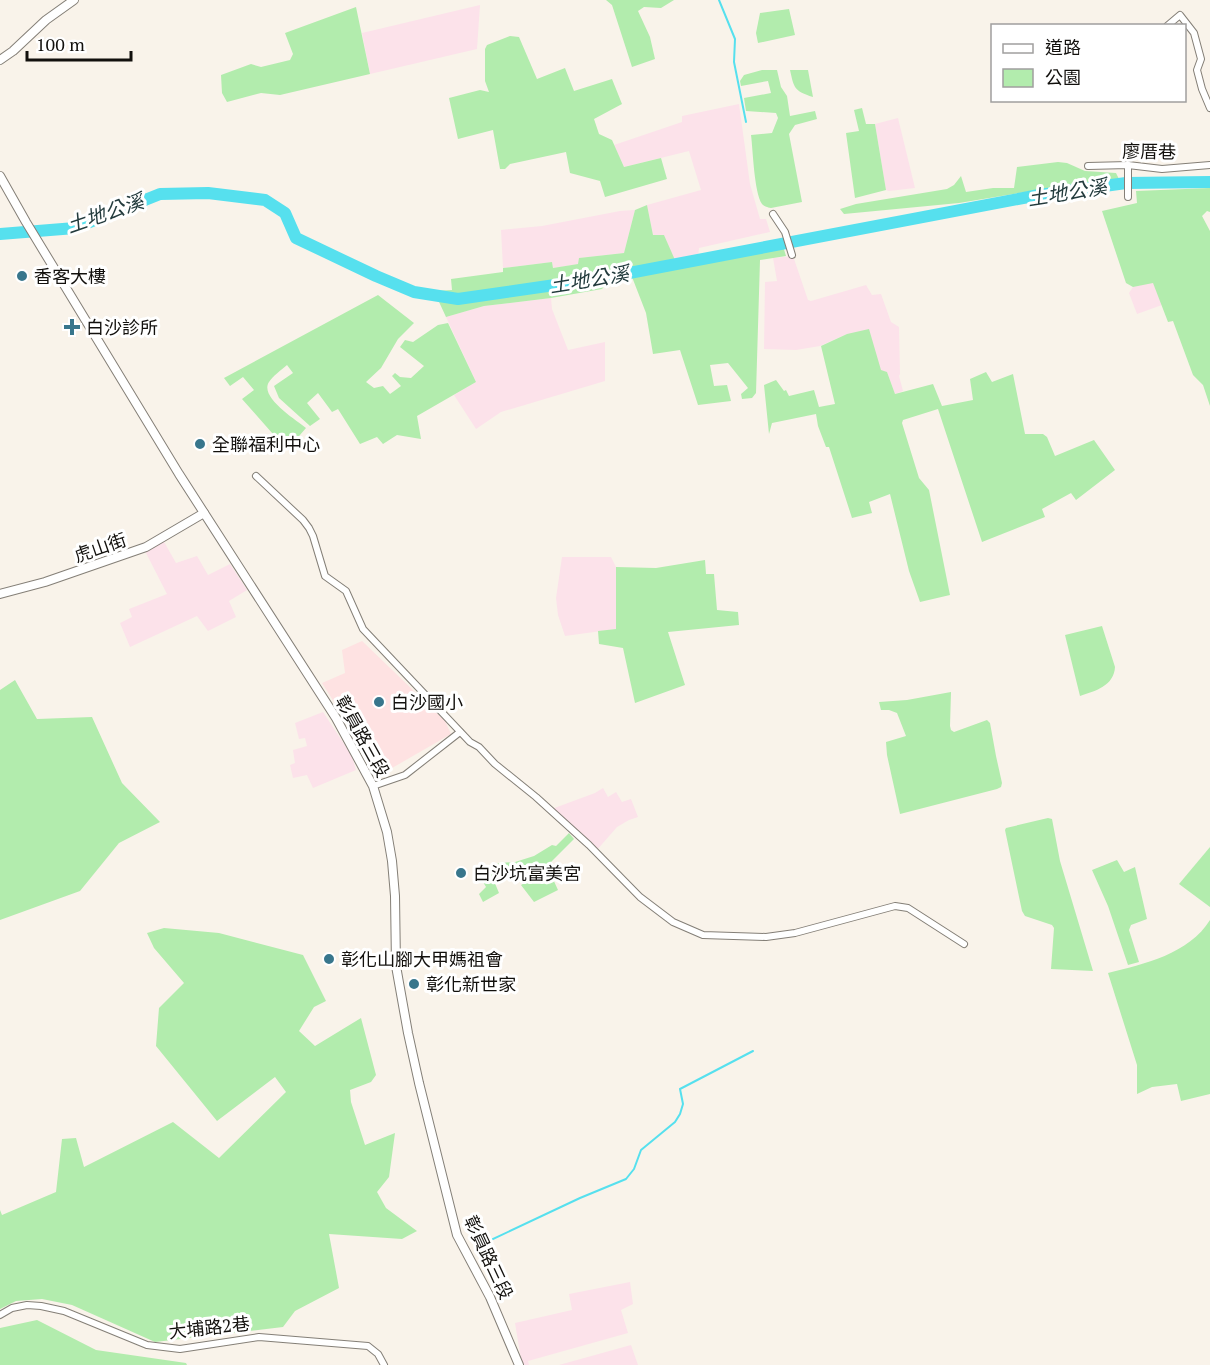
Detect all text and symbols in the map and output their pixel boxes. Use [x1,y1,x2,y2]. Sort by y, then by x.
scale bar [27,24,130,62]
legend [991,24,1186,102]
text: 100 m [36,32,85,56]
text: 道路 [1045,35,1081,59]
text: 公園 [1045,65,1081,89]
street label: 廖厝巷 [1122,139,1176,163]
water label: 土地公溪 [1025,172,1112,212]
water label: 土地公溪 [63,186,150,239]
water label: 土地公溪 [547,259,634,299]
place label: 香客大樓 [34,264,106,288]
marker: 香客大樓 [15,269,29,283]
place label: 白沙診所 [86,315,158,339]
marker: 白沙診所 [63,318,81,336]
place label: 全聯福利中心 [212,432,320,456]
marker: 全聯福利中心 [193,437,207,451]
street label: 虎山街 [71,527,129,567]
place label: 白沙國小 [391,690,463,714]
street label: 彰員路三段 [331,691,395,781]
marker: 白沙國小 [372,695,386,709]
place label: 白沙坑富美宮 [473,861,581,885]
marker: 白沙坑富美宮 [454,866,468,880]
place label: 彰化山腳大甲媽祖會 [341,947,503,971]
marker: 彰化山腳大甲媽祖會 [322,952,336,966]
place label: 彰化新世家 [426,972,516,996]
marker: 彰化新世家 [407,977,421,991]
street label: 彰員路三段 [459,1211,519,1303]
street label: 大埔路2巷 [167,1311,251,1343]

